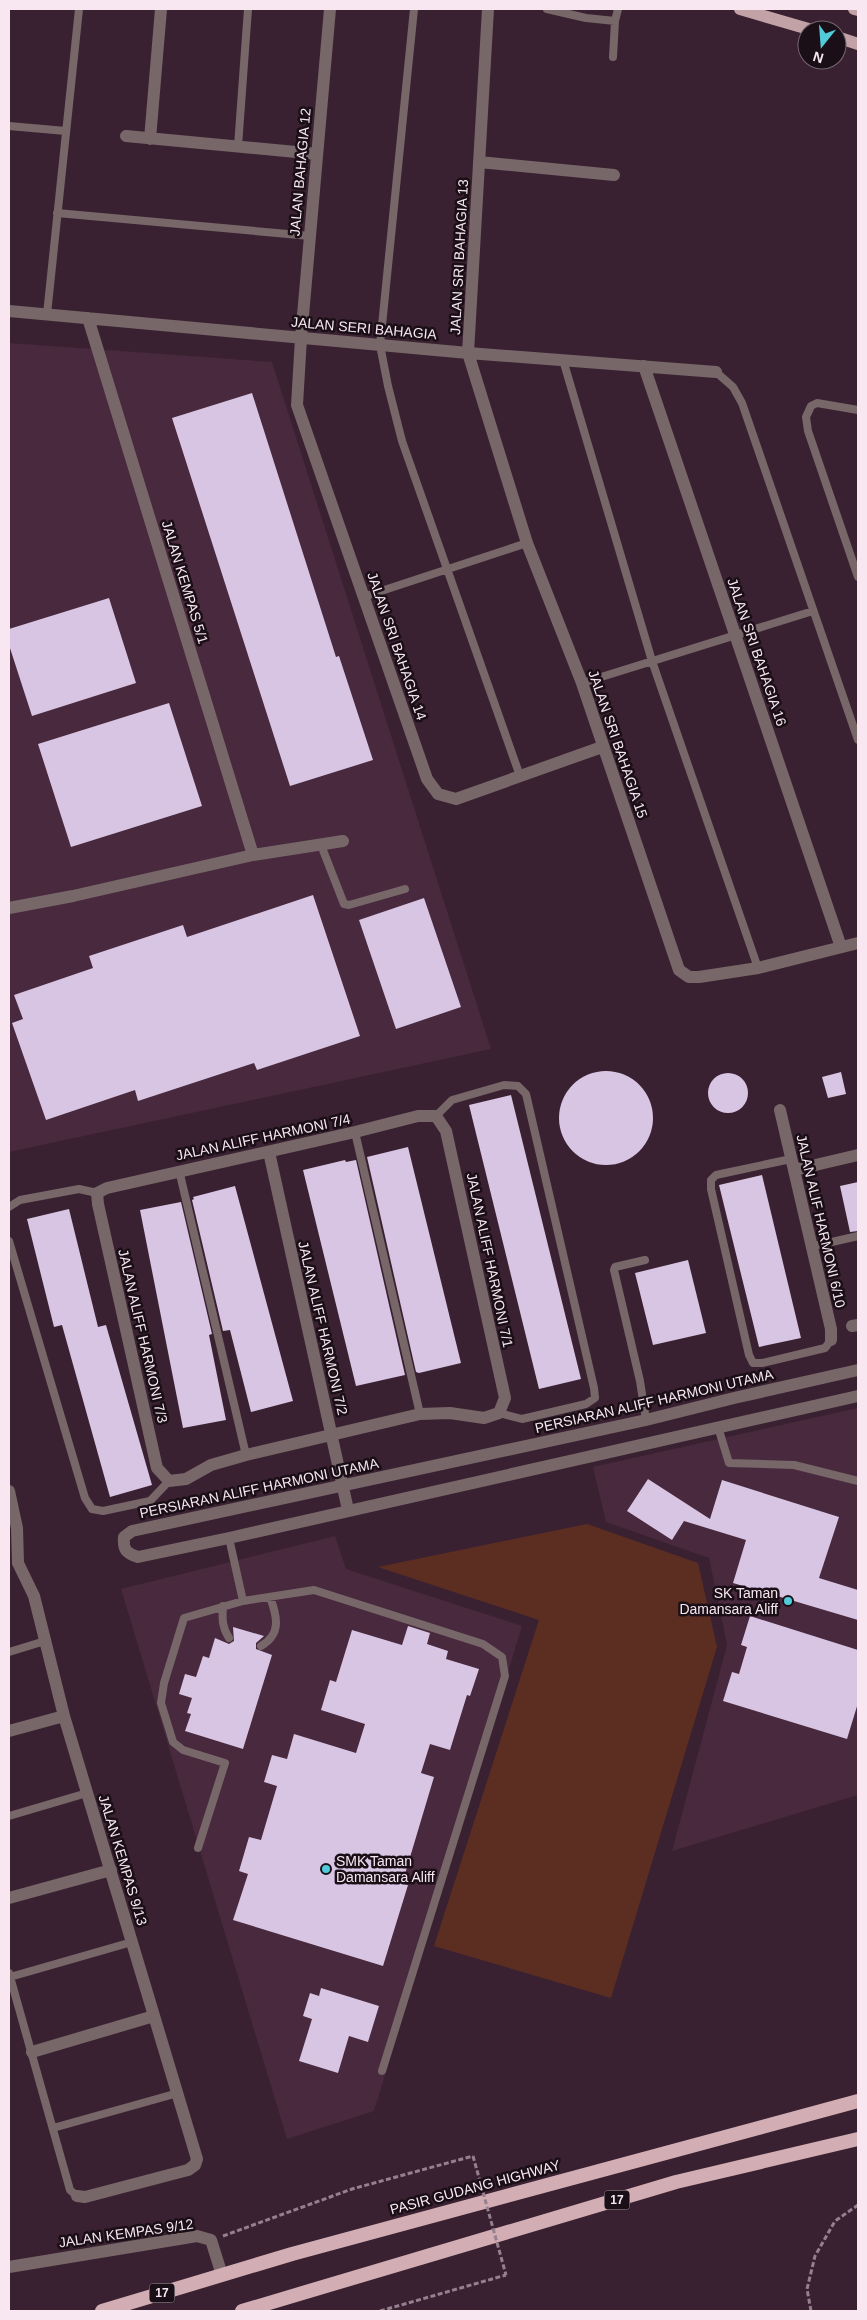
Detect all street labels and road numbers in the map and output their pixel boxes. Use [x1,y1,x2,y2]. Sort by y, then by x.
street label: JALAN BAHAGIA 12 [286,107,314,237]
street label: JALAN SRI BAHAGIA 13 [447,179,471,335]
street label: JALAN SERI BAHAGIA [290,314,438,342]
street label: JALAN KEMPAS 5/1 [159,518,211,646]
street label: JALAN SRI BAHAGIA 14 [364,570,430,722]
street label: JALAN SRI BAHAGIA 16 [724,576,790,728]
street label: JALAN SRI BAHAGIA 15 [585,668,651,820]
street label: JALAN ALIFF HARMONI 7/4 [174,1111,352,1163]
street label: JALAN ALIF HARMONI 6/10 [793,1133,849,1309]
street label: JALAN ALIFF HARMONI 7/1 [464,1171,516,1349]
street label: JALAN ALIFF HARMONI 7/2 [295,1239,351,1417]
street label: JALAN ALIFF HARMONI 7/3 [115,1247,171,1425]
street label: PERSIARAN ALIFF HARMONI UTAMA [533,1366,775,1436]
street label: PERSIARAN ALIFF HARMONI UTAMA [138,1455,381,1521]
street label: JALAN KEMPAS 9/13 [95,1793,151,1928]
street label: PASIR GUDANG HIGHWAY [388,2156,562,2217]
road number: 17 [604,2190,630,2210]
street label: JALAN KEMPAS 9/12 [58,2216,195,2250]
road number: 17 [150,2284,174,2302]

